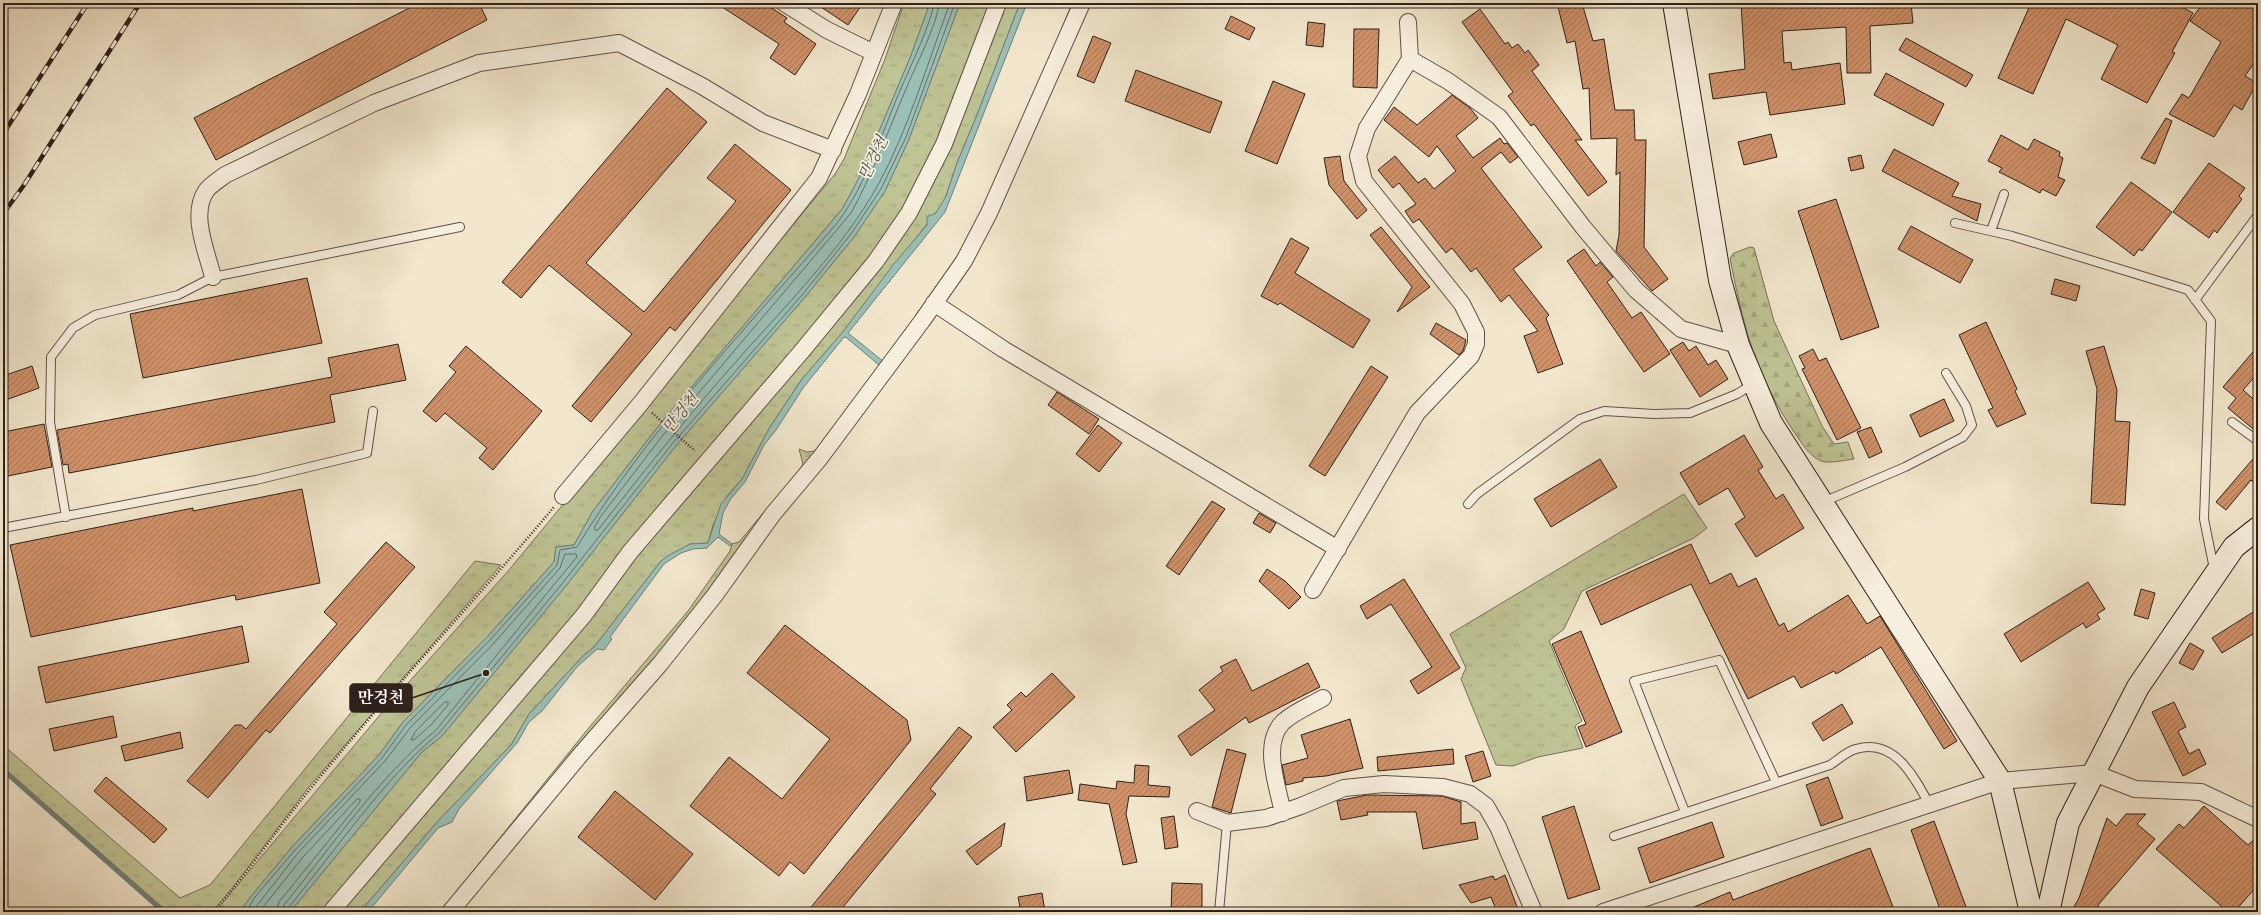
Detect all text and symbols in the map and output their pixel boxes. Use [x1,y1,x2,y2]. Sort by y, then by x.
water label: 만겅천 [854,132,892,183]
water label: 만겅천 [658,388,703,437]
callout: 만겅천 [350,684,412,712]
text: 만겅천 [358,688,404,707]

